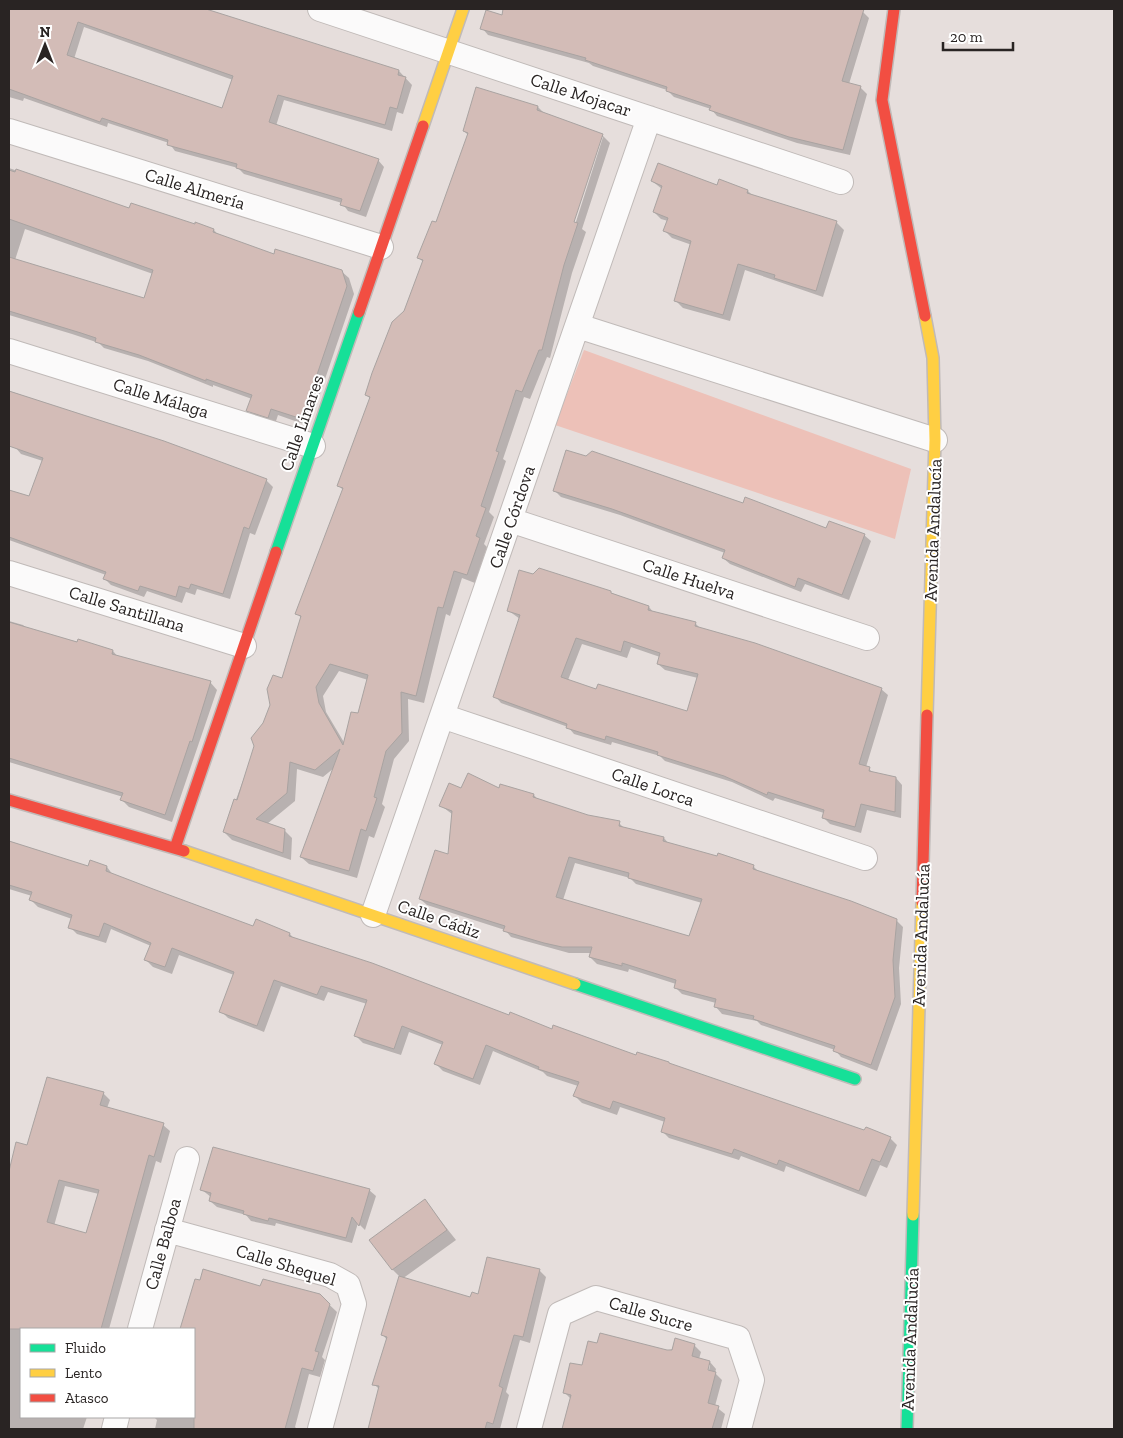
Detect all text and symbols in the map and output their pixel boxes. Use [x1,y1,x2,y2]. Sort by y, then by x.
north arrow [20,20,70,70]
scale bar [943,20,1013,52]
text: N [40,24,51,41]
text: 20 m [950,28,983,46]
street label: Calle Mojacar [528,68,634,122]
street label: Calle Almería [142,163,248,215]
street label: Calle Linares [275,372,329,474]
street label: Calle Málaga [111,373,212,423]
street label: Avenida Andalucía [920,458,947,602]
street label: Calle Córdova [484,462,540,571]
street label: Calle Huelva [640,554,739,604]
street label: Calle Santillana [66,581,188,637]
street label: Calle Lorca [609,763,698,812]
street label: Avenida Andalucía [908,863,935,1007]
street label: Calle Cádiz [395,895,483,943]
street label: Calle Balboa [140,1195,186,1292]
street label: Calle Shequel [233,1239,339,1291]
street label: Avenida Andalucía [897,1267,924,1411]
street label: Calle Sucre [606,1292,696,1336]
legend [20,1328,195,1418]
text: Fluido [65,1339,106,1357]
text: Lento [65,1364,102,1382]
text: Atasco [65,1389,109,1407]

